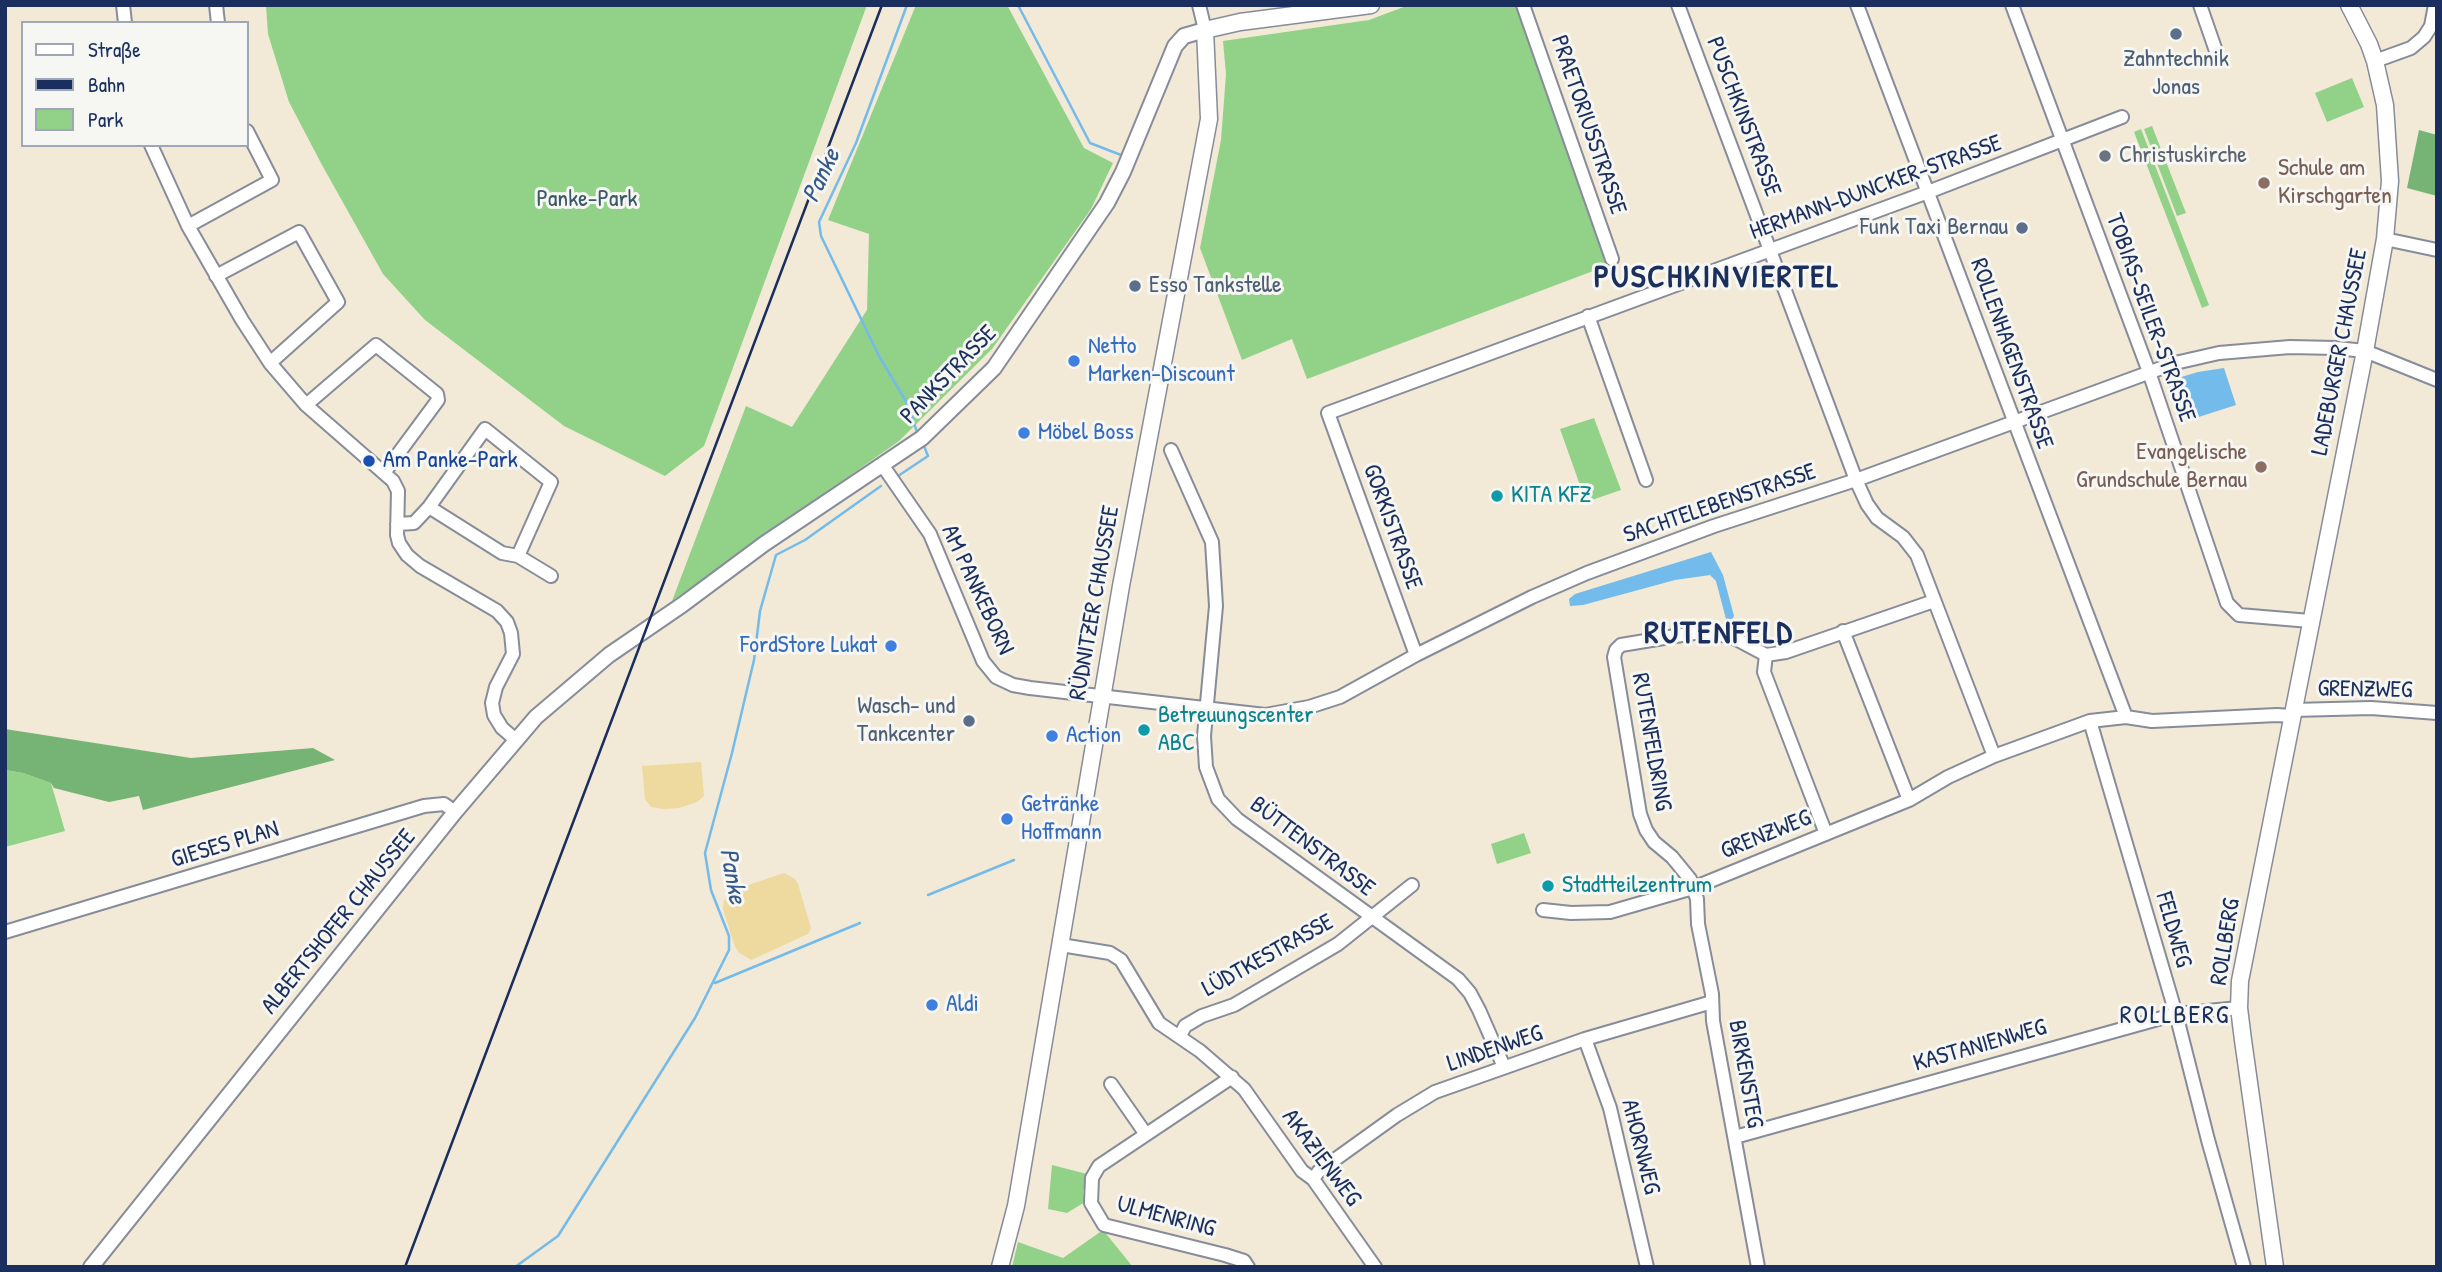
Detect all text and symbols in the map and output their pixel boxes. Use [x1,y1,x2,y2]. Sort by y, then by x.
legend [21,21,248,147]
marker: Zahntechnik Jonas [2168,26,2184,42]
street label: PRAETORIUSSTRASSE [1544,32,1632,218]
street label: PUSCHKINSTRASSE [1699,33,1787,201]
text: Straße [88,35,141,64]
place label: Zahntechnik Jonas [2123,46,2229,102]
text: Bahn [88,70,125,99]
text: Park [88,105,123,134]
street label: HERMANN-DUNCKER-STRASSE [1746,129,2006,247]
place label: Christuskirche [2119,142,2247,170]
water label: Panke [796,144,848,208]
marker: Christuskirche [2097,148,2113,164]
place label: Schule am Kirschgarten [2278,155,2392,211]
marker: Schule am Kirschgarten [2256,175,2272,191]
park label: Panke-Park [536,186,638,214]
street label: TOBIAS-SEILER-STRASSE [2099,210,2201,426]
place label: Funk Taxi Bernau [1860,214,2008,242]
marker: Funk Taxi Bernau [2014,220,2030,236]
street label: LADEBURGER CHAUSSEE [2306,246,2374,458]
street label: ROLLENHAGENSTRASSE [1963,255,2059,453]
district label: PUSCHKINVIERTEL [1596,259,1838,297]
place label: Esso Tankstelle [1149,272,1282,300]
marker: Esso Tankstelle [1127,278,1143,294]
street label: PANKSTRASSE [895,320,1003,430]
place label: Netto Marken-Discount [1088,333,1235,389]
marker: Netto Marken-Discount [1066,353,1082,369]
place label: Möbel Boss [1038,419,1134,447]
marker: Möbel Boss [1016,425,1032,441]
place label: Evangelische Grundschule Bernau [2076,439,2247,495]
place label: Am Panke-Park [383,447,518,475]
marker: Am Panke-Park [361,453,377,469]
street label: SACHTELEBENSTRASSE [1620,458,1820,550]
marker: Evangelische Grundschule Bernau [2253,459,2269,475]
street label: GORKISTRASSE [1356,460,1428,594]
place label: KITA KFZ [1511,482,1591,510]
marker: KITA KFZ [1489,488,1505,504]
street label: RÜDNITZER CHAUSSEE [1064,504,1126,702]
street label: AM PANKEBORN [934,521,1020,659]
district label: RUTENFELD [1645,615,1793,653]
place label: FordStore Lukat [740,632,877,660]
marker: FordStore Lukat [883,638,899,654]
street label: RUTENFELDRING [1625,671,1677,813]
street label: GRENZWEG [2317,675,2413,705]
place label: Wasch- und Tankcenter [857,693,955,749]
place label: Betreuungscenter ABC [1158,702,1313,758]
marker: Wasch- und Tankcenter [961,713,977,729]
place label: Action [1066,722,1121,750]
marker: Betreuungscenter ABC [1136,722,1152,738]
marker: Action [1044,728,1060,744]
place label: Getränke Hoffmann [1021,791,1102,847]
street label: BÜTTENSTRASSE [1244,791,1380,903]
street label: GRENZWEG [1717,804,1815,866]
marker: Getränke Hoffmann [999,811,1015,827]
street label: GIESES PLAN [168,815,282,875]
street label: ALBERTSHOFER CHAUSSEE [256,824,422,1020]
water label: Panke [712,846,752,906]
place label: Stadtteilzentrum [1562,872,1712,900]
marker: Stadtteilzentrum [1540,878,1556,894]
street label: FELDWEG [2149,889,2197,971]
street label: ROLLBERG [2205,897,2247,987]
street label: LÜDTKESTRASSE [1197,908,1339,1004]
place label: Aldi [946,991,979,1019]
marker: Aldi [924,997,940,1013]
district label: ROLLBERG [2121,1000,2229,1032]
street label: KASTANIENWEG [1910,1013,2050,1079]
street label: BIRKENSTEG [1721,1018,1769,1130]
street label: LINDENWEG [1443,1019,1547,1079]
street label: AHORNWEG [1614,1097,1666,1197]
street label: AKAZIENWEG [1275,1104,1367,1212]
street label: ULMENRING [1114,1190,1218,1244]

